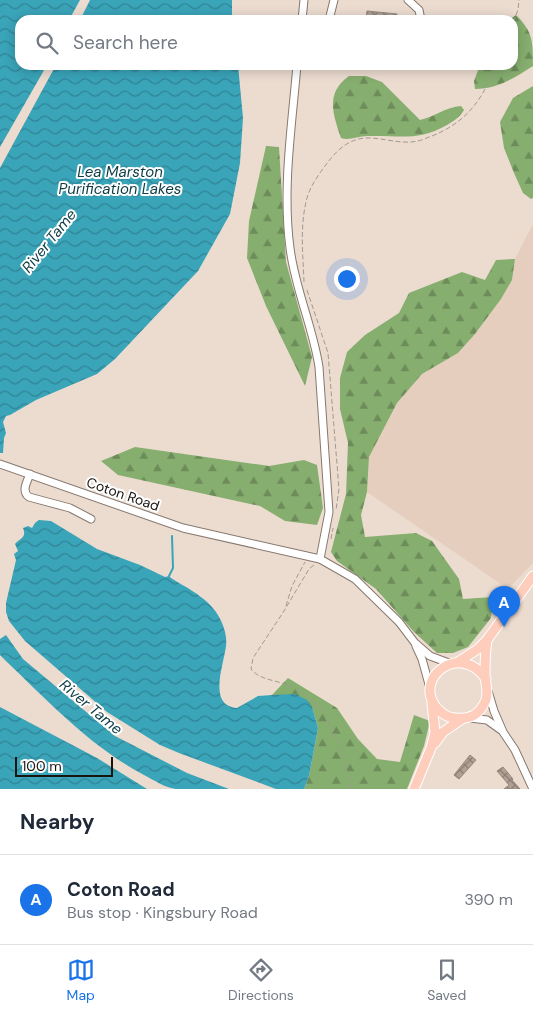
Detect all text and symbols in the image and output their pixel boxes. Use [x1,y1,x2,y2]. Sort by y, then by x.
search box [15,15,518,70]
icon: search [33,29,61,57]
text: Search here [73,30,178,55]
water label: Lea Marston Purification Lakes [59,162,181,199]
water label: River Tame [17,205,81,277]
your location [334,266,360,292]
street label: Coton Road [84,473,162,515]
pin: A [488,586,520,627]
water label: River Tame [55,675,127,739]
scale bar [15,754,112,777]
text: 100 m [22,757,62,775]
text: Nearby [20,808,94,836]
text: Coton Road [67,877,175,902]
text: A [30,889,42,910]
text: 390 m [465,889,513,910]
text: Bus stop · Kingsbury Road [67,902,258,923]
tab: Map [67,956,95,1004]
tab: Directions [228,956,294,1004]
tab: Saved [427,956,466,1004]

